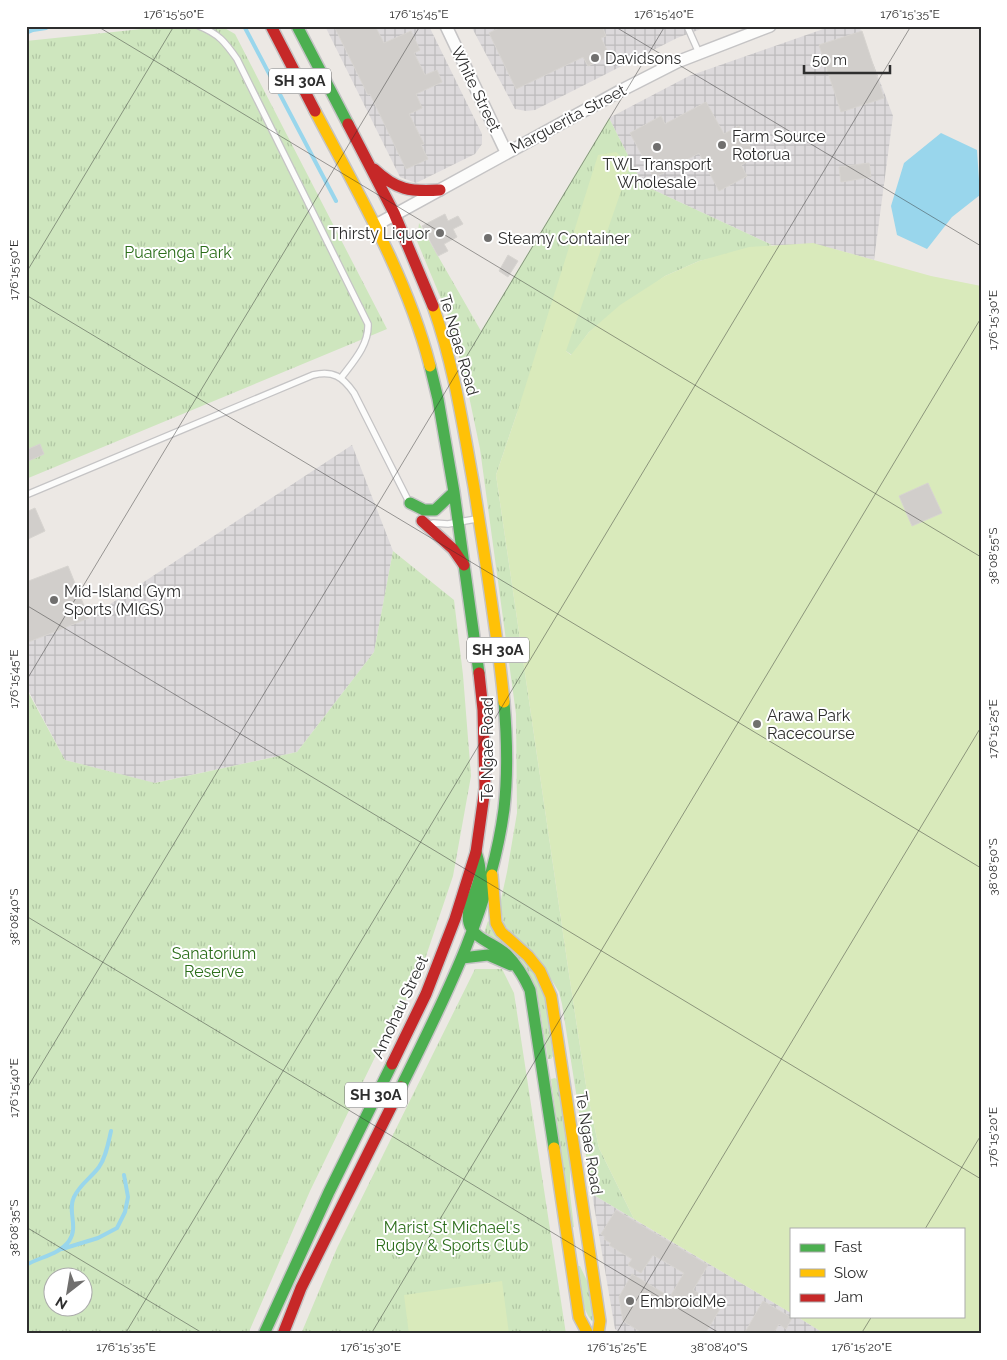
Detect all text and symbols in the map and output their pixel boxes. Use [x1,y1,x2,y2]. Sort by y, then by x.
text: 176°15'50"E [144,7,204,21]
text: 176°15'45"E [390,7,448,21]
text: 176°15'40"E [634,7,694,21]
text: 176°15'35"E [880,7,940,21]
scale bar [804,42,891,74]
street label: White Street [447,43,505,135]
place label: Davidsons [605,49,681,68]
text: 50 m [812,51,847,69]
marker: Davidsons [589,52,601,64]
road number: SH 30A [269,68,331,94]
street label: Marguerita Street [507,80,630,158]
place label: Farm Source Rotorua [732,127,826,164]
marker: Farm Source Rotorua [716,139,728,151]
marker: TWL Transport Wholesale [651,141,663,153]
place label: TWL Transport Wholesale [602,155,712,192]
place label: Thirsty Liquor [329,224,430,243]
marker: Thirsty Liquor [434,227,446,239]
place label: Steamy Container [498,229,630,248]
marker: Steamy Container [482,232,494,244]
text: 176°15'50"E [7,240,21,300]
park label: Puarenga Park [124,243,232,262]
text: 176°15'30"E [986,290,1000,350]
street label: Te Ngae Road [436,292,482,398]
text: 38°08'55"S [986,528,1000,584]
place label: Mid-Island Gym Sports (MIGS) [64,582,181,619]
marker: Mid-Island Gym Sports (MIGS) [48,594,60,606]
road number: SH 30A [467,638,529,662]
text: 176°15'45"E [7,650,21,708]
street label: Te Ngae Road [478,697,497,801]
text: 176°15'25"E [986,699,1000,759]
place label: Arawa Park Racecourse [767,706,855,743]
marker: Arawa Park Racecourse [751,718,763,730]
text: 38°08'50"S [986,838,1000,896]
text: 38°08'40"S [7,888,21,946]
park label: Sanatorium Reserve [172,944,256,981]
street label: Amohau Street [368,952,432,1061]
text: 176°15'40"E [7,1058,21,1118]
road number: SH 30A [345,1082,407,1108]
street label: Te Ngae Road [571,1090,607,1196]
text: 176°15'20"E [986,1107,1000,1167]
text: 38°08'35"S [7,1200,21,1256]
park label: Marist St Michael's Rugby & Sports Club [376,1218,529,1255]
legend [790,1228,964,1318]
text: Fast [834,1238,862,1256]
text: Slow [834,1264,868,1282]
north arrow [42,1268,92,1318]
text: Jam [834,1288,863,1306]
place label: EmbroidMe [640,1292,726,1311]
text: N [53,1294,70,1313]
marker: EmbroidMe [624,1295,636,1307]
text: 176°15'35"E [96,1340,156,1354]
text: 176°15'30"E [341,1340,401,1354]
text: 176°15'25"E [587,1340,647,1354]
text: 38°08'40"S [690,1340,748,1354]
text: 176°15'20"E [832,1340,892,1354]

